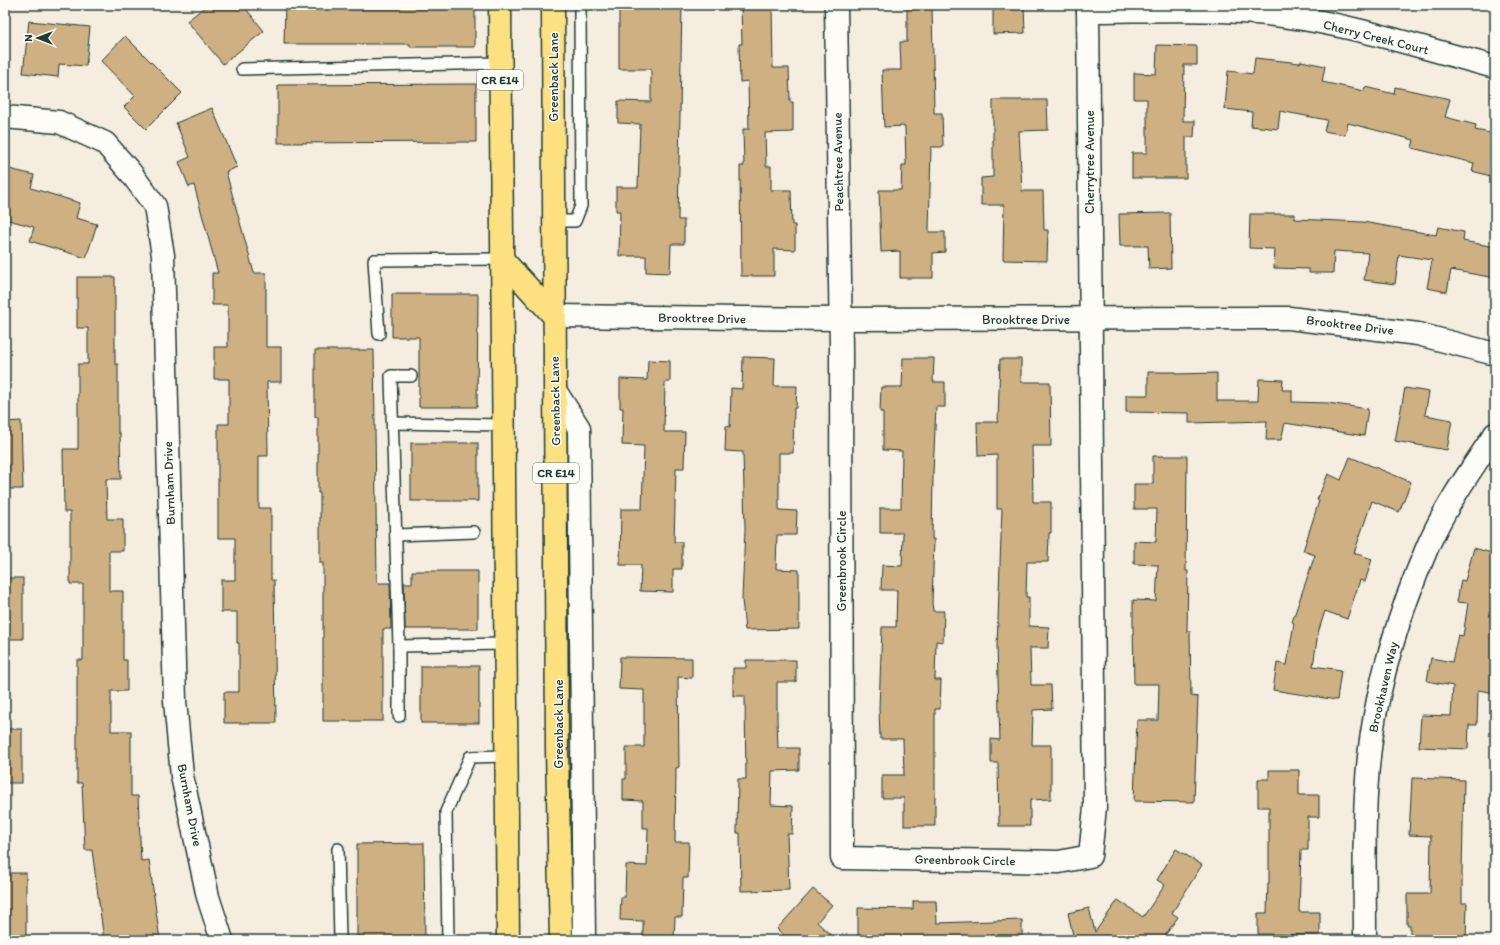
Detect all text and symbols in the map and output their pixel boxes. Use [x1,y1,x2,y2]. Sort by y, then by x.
street label: Cherry Creek Court [1322,17,1430,57]
north arrow [18,18,58,58]
street label: Greenback Lane [546,32,561,122]
text: N [22,34,35,42]
road number: CR E14 [477,70,523,90]
street label: Cherrytree Avenue [1082,110,1097,214]
street label: Peachtree Avenue [830,112,846,212]
street label: Brooktree Drive [658,310,746,326]
street label: Brooktree Drive [982,312,1070,327]
street label: Brooktree Drive [1305,312,1395,338]
street label: Greenback Lane [547,356,563,446]
street label: Burnham Drive [160,441,178,525]
road number: CR E14 [533,463,579,483]
street label: Greenbrook Circle [834,510,849,612]
street label: Brookhaven Way [1365,640,1401,734]
street label: Greenback Lane [551,679,566,769]
street label: Burnham Drive [175,762,205,848]
street label: Greenbrook Circle [914,852,1016,868]

